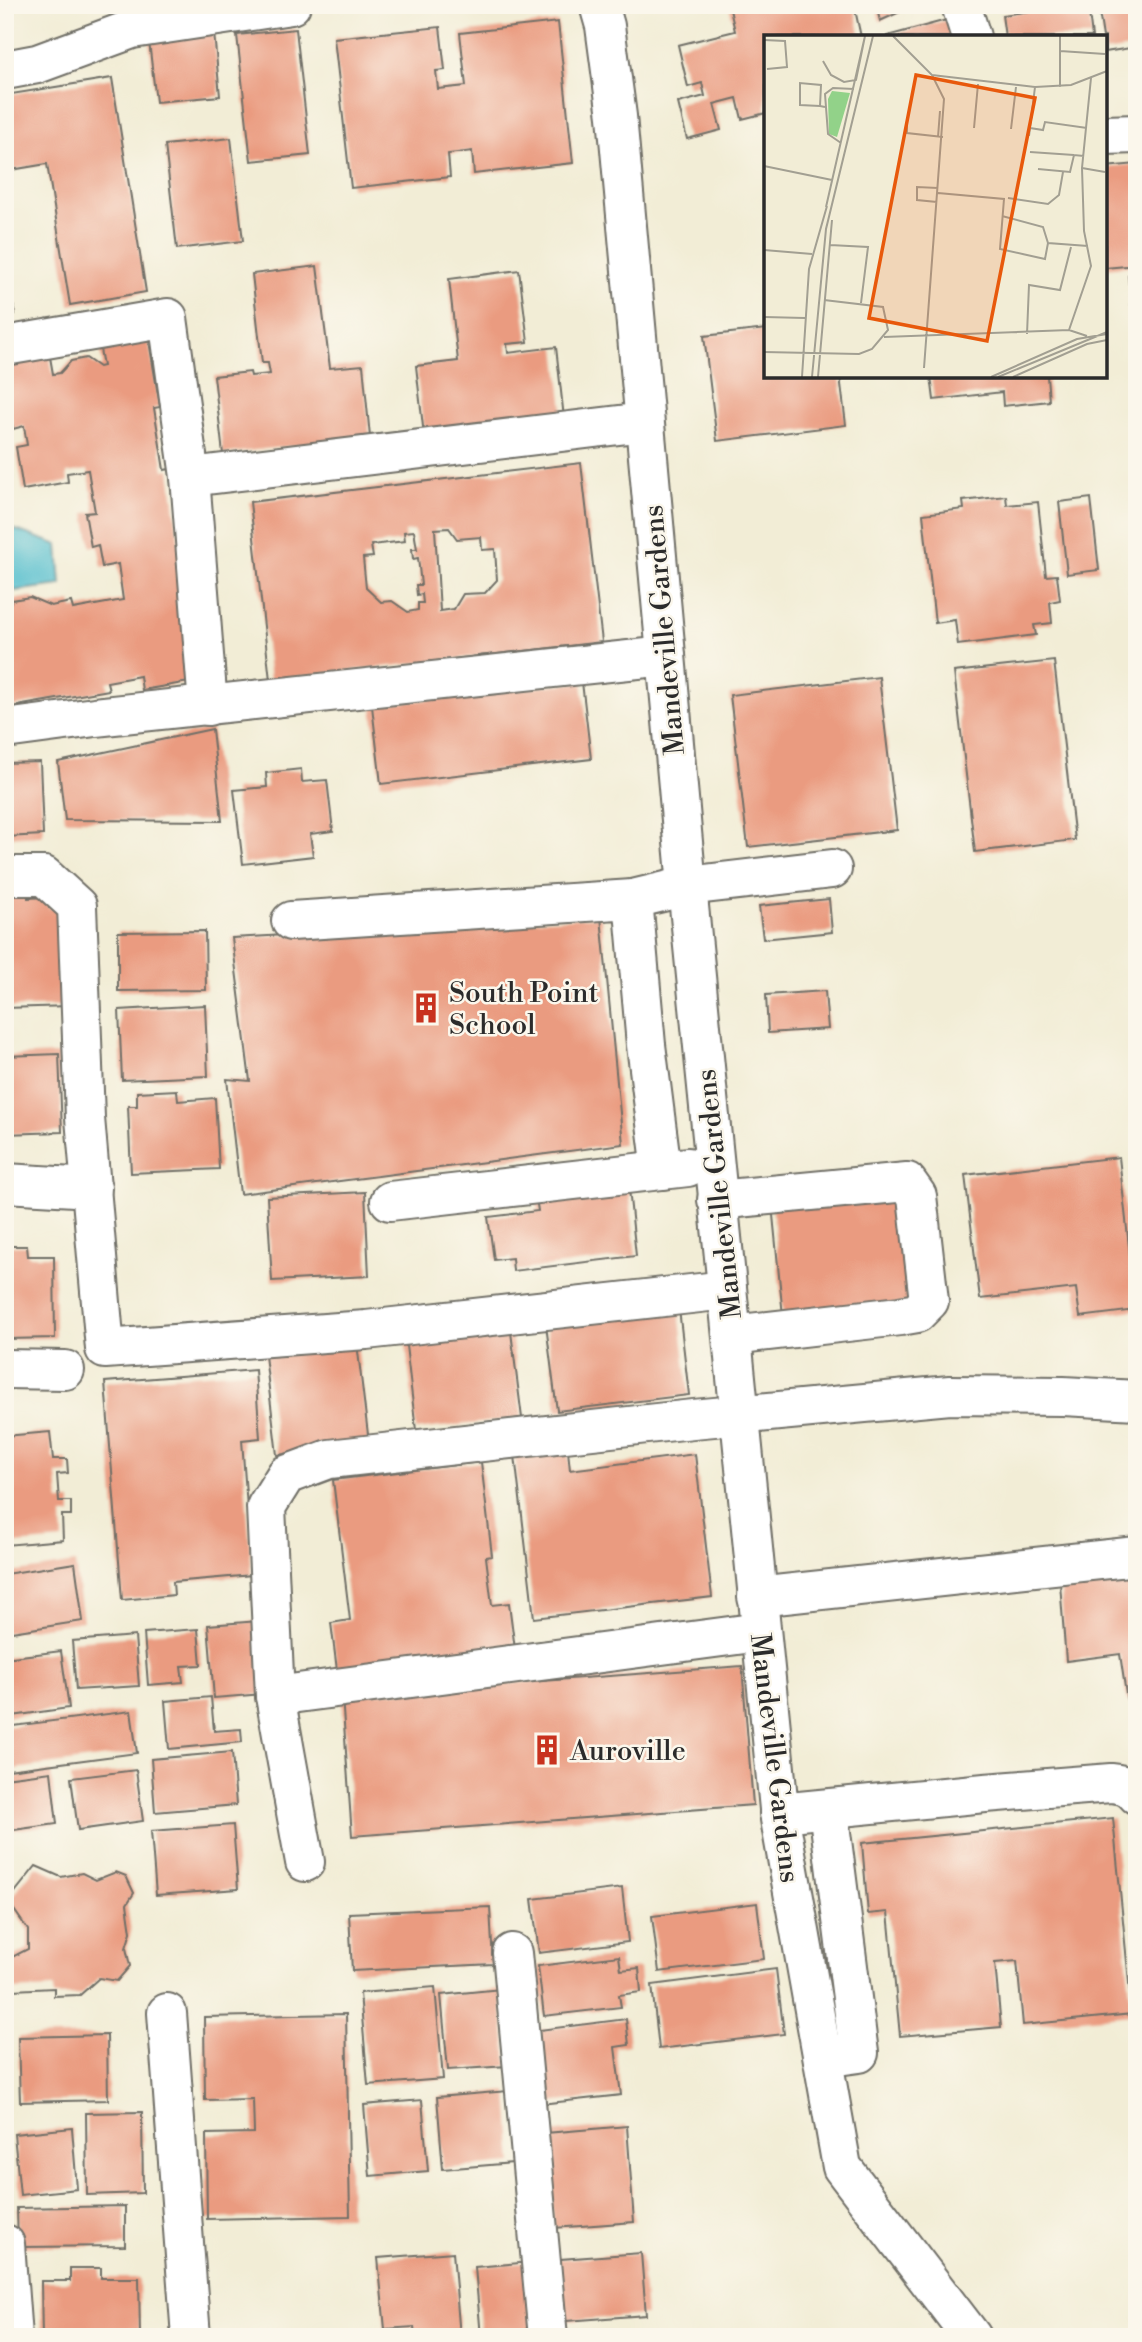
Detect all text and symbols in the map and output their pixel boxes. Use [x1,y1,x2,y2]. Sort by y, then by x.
inset map [764,35,1107,378]
street label: Mandeville Gardens [636,503,693,756]
place label: South Point School [449,976,598,1043]
building icon: South Point School [409,991,443,1025]
street label: Mandeville Gardens [689,1067,750,1320]
street label: Mandeville Gardens [742,1632,807,1885]
building icon: Auroville [530,1733,564,1767]
place label: Auroville [569,1734,686,1769]

